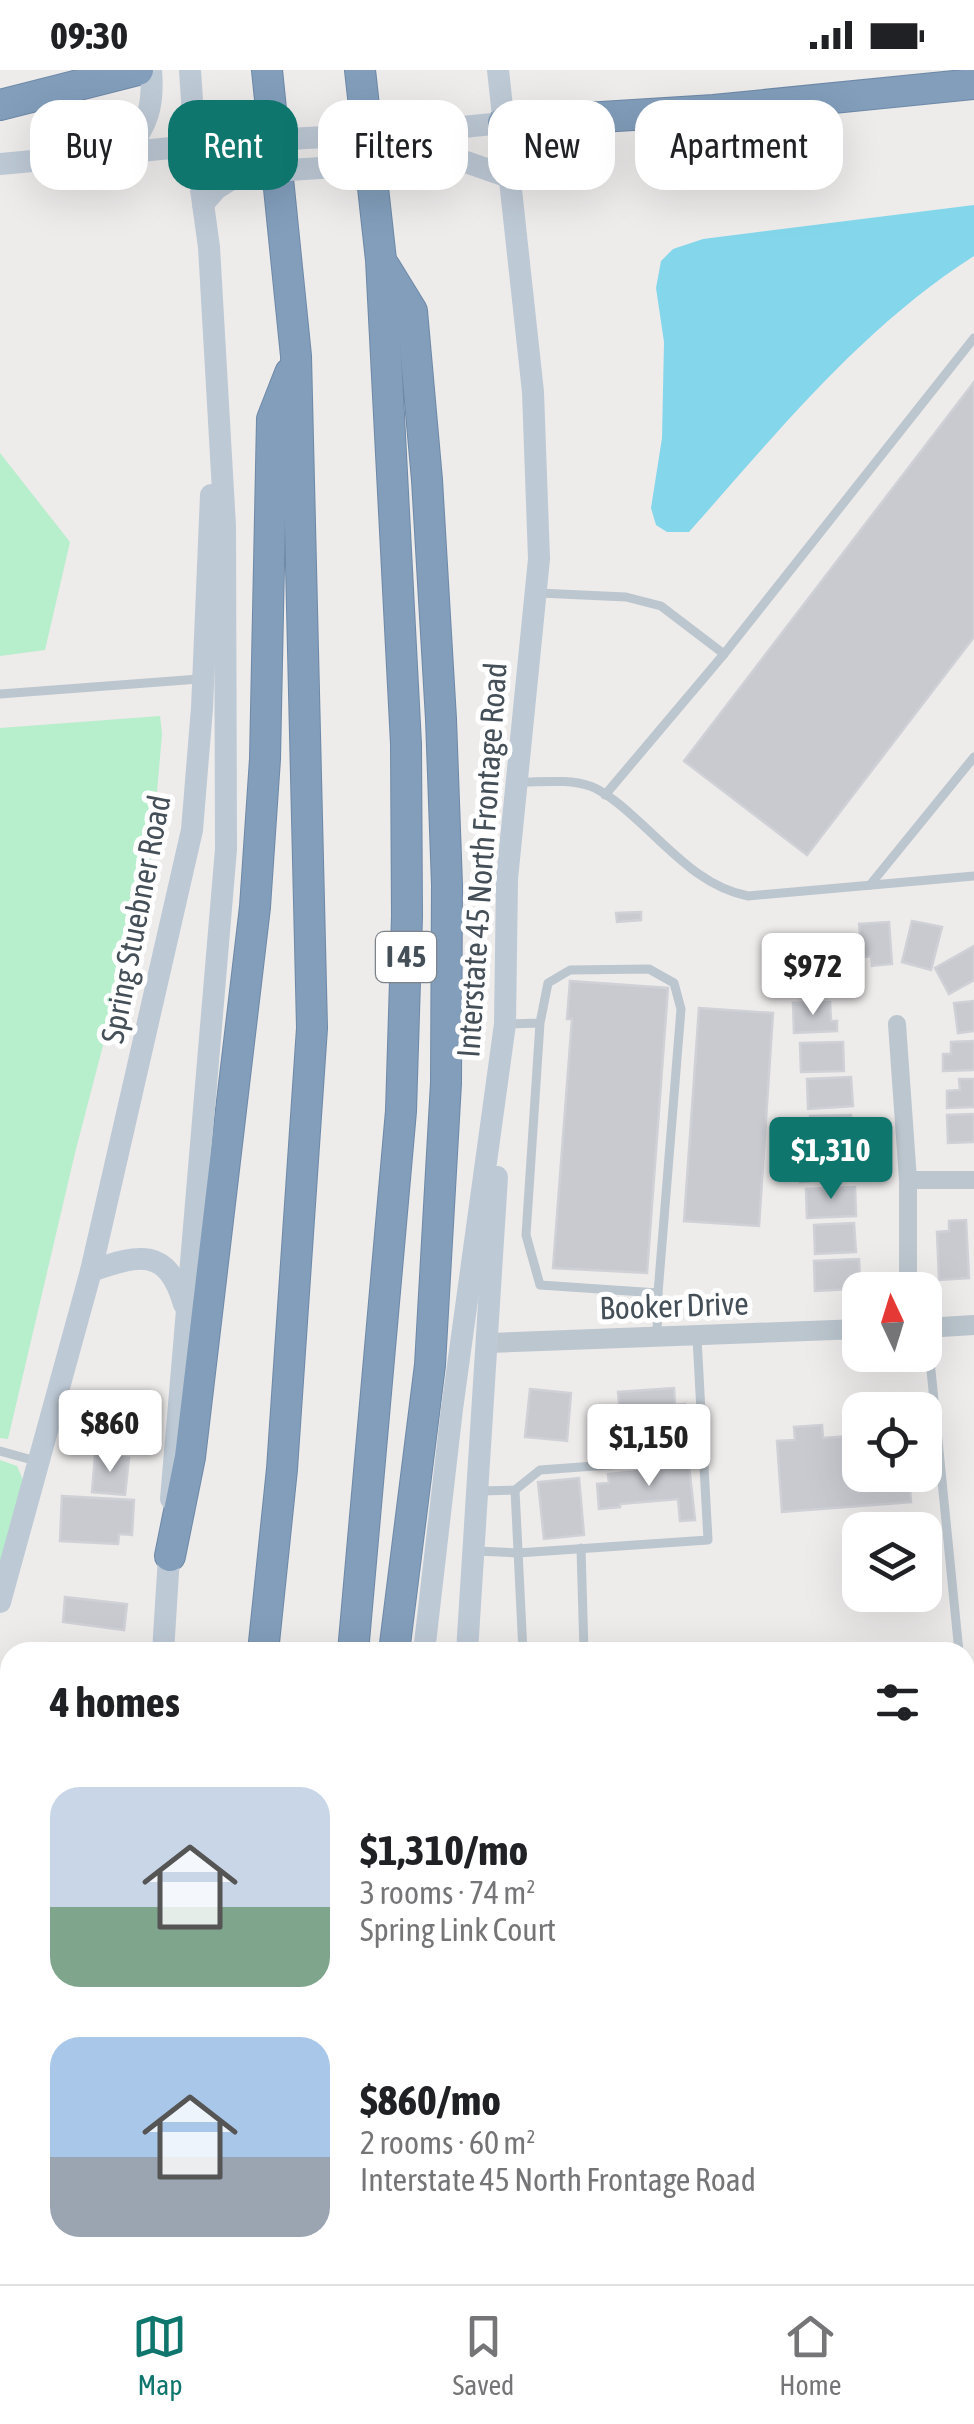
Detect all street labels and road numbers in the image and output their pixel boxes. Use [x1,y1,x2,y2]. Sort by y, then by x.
street label: Interstate 45 North Frontage Road [449,661,514,1059]
street label: Spring Stuebner Road [93,792,178,1046]
road number: I 45 [376,932,436,982]
street label: Booker Drive [599,1284,749,1327]

